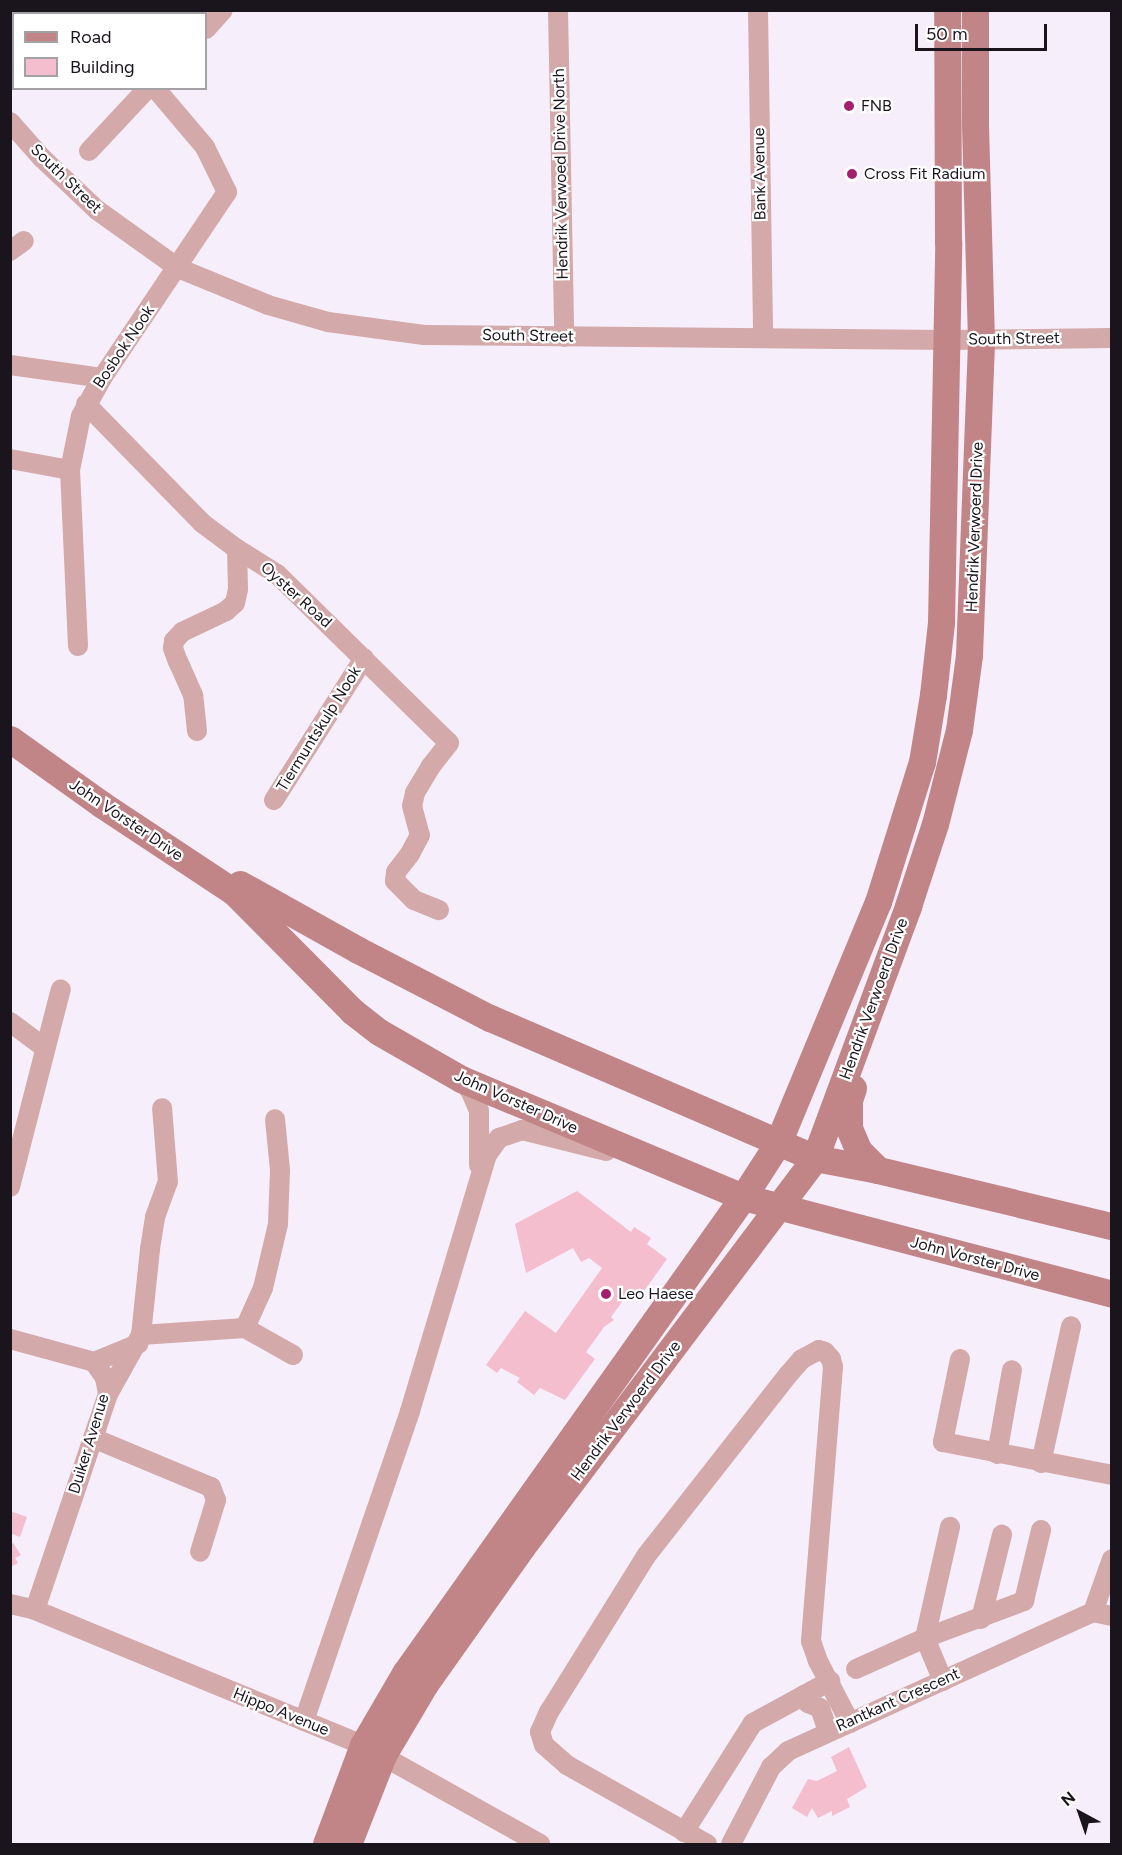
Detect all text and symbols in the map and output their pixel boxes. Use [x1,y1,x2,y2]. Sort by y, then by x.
legend [12,12,207,90]
scale bar [918,12,1050,50]
text: 50 m [926,23,968,45]
text: Road [70,26,111,48]
text: Building [70,56,135,78]
street label: Hendrik Verwoed Drive North [550,68,572,280]
place label: FNB [861,96,892,116]
marker: FNB [842,99,856,113]
street label: Bank Avenue [750,127,770,221]
street label: South Street [26,140,106,218]
place label: Cross Fit Radium [864,164,985,184]
marker: Cross Fit Radium [845,167,859,181]
street label: Bosbok Nook [89,302,159,392]
street label: South Street [482,326,574,346]
street label: South Street [968,329,1060,349]
street label: Hendrik Verwoerd Drive [962,441,988,613]
street label: Oyster Road [256,558,336,632]
street label: Tiermuntskulp Nook [273,663,365,795]
street label: John Vorster Drive [65,775,187,865]
street label: Hendrik Verwoerd Drive [836,916,912,1082]
street label: John Vorster Drive [451,1066,581,1138]
street label: John Vorster Drive [908,1233,1042,1285]
place label: Leo Haese [618,1284,693,1304]
marker: Leo Haese [599,1287,613,1301]
street label: Hendrik Verwoerd Drive [567,1337,685,1485]
street label: Duiker Avenue [65,1392,113,1496]
street label: Rantkant Crescent [833,1664,963,1736]
street label: Hippo Avenue [230,1684,332,1740]
north arrow [1050,1783,1110,1843]
text: N [1057,1788,1079,1810]

